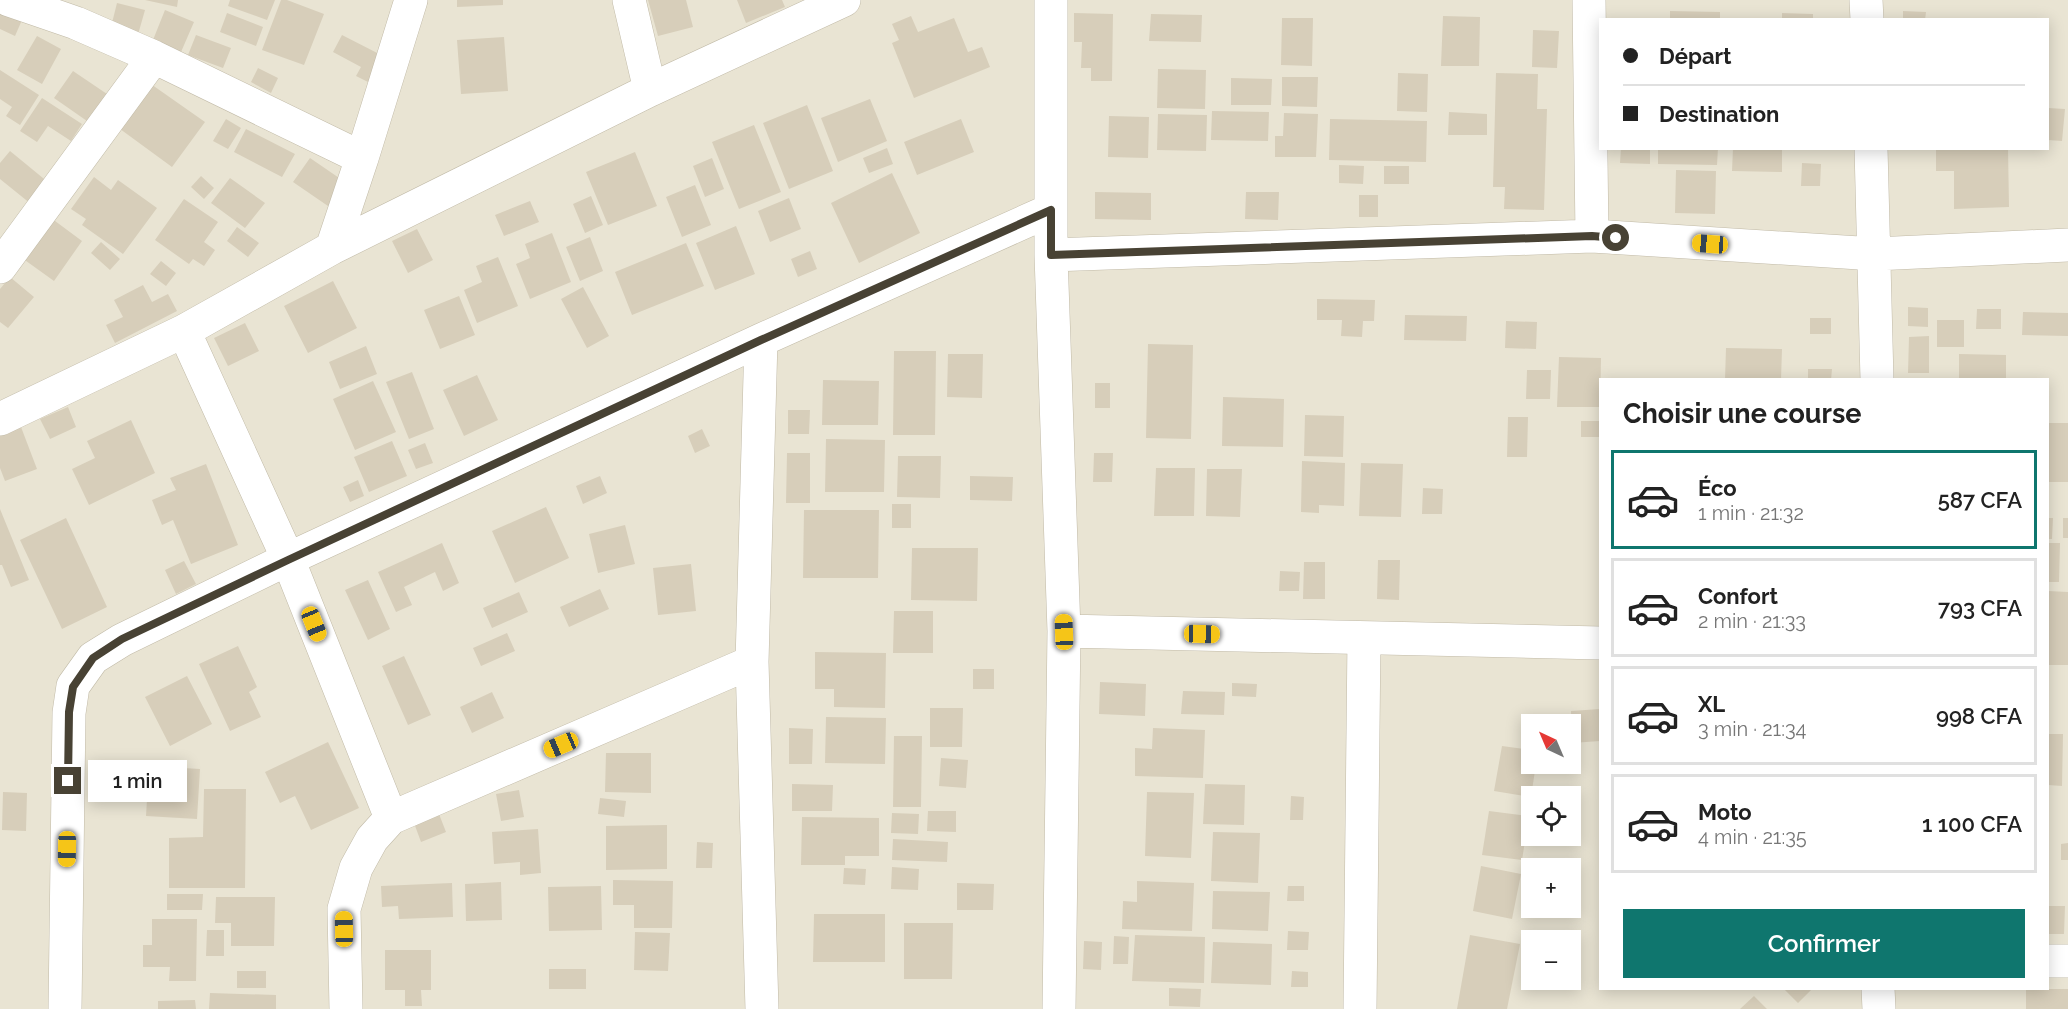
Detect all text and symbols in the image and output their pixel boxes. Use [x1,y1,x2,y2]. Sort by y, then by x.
text: Départ [1659,43,1731,69]
text: Destination [1659,101,1779,127]
route start [1602,224,1629,251]
car [1691,234,1729,254]
text: Choisir une course [1623,398,1861,429]
icon: car [1626,473,1680,527]
text: Éco [1698,475,1737,501]
text: 587 CFA [1938,487,2022,513]
text: 1 min · 21:32 [1698,501,1804,525]
icon: car [1626,581,1680,635]
text: Confort [1698,583,1778,609]
text: 793 CFA [1938,595,2022,621]
car [299,604,329,644]
text: 2 min · 21:33 [1698,609,1806,633]
car [1054,614,1074,650]
car [1184,625,1220,643]
icon: car [1626,689,1680,743]
text: XL [1698,691,1725,717]
text: 998 CFA [1936,703,2022,729]
north arrow [1521,714,1581,774]
map controls [1521,714,1581,990]
text: 3 min · 21:34 [1698,717,1807,741]
car [541,730,581,760]
callout: 1 min [89,760,188,802]
route end [54,767,81,794]
text: 1 min [113,769,162,793]
button: locate [1521,786,1581,846]
icon: car [1626,797,1680,851]
text: Moto [1698,799,1752,825]
text: 1 100 CFA [1922,811,2022,837]
text: 4 min · 21:35 [1698,825,1807,849]
car [58,831,76,867]
button: + [1521,858,1581,918]
button: Confirmer [1623,909,2025,978]
car [335,911,353,947]
button: − [1521,930,1581,990]

